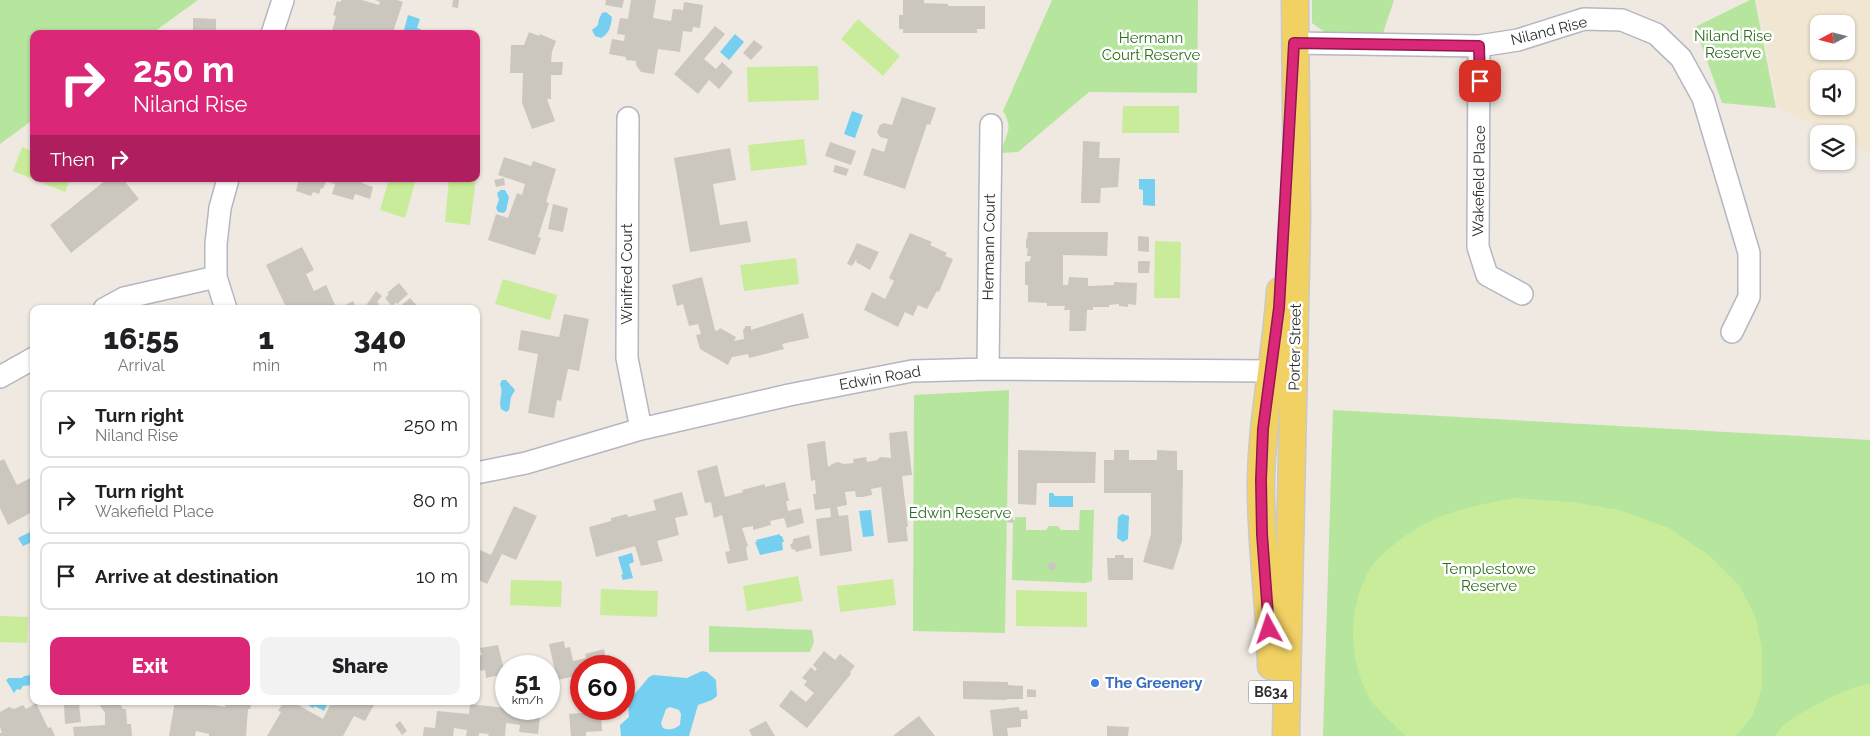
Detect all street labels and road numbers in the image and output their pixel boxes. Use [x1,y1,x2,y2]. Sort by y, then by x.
street label: Niland Rise [1509,13,1589,49]
street label: Wakefield Place [1469,125,1489,237]
street label: Hermann Court [979,193,999,301]
street label: Winifred Court [618,223,636,325]
street label: Porter Street [1285,303,1305,391]
street label: Edwin Road [838,362,922,394]
road number: B634 [1248,680,1294,704]

